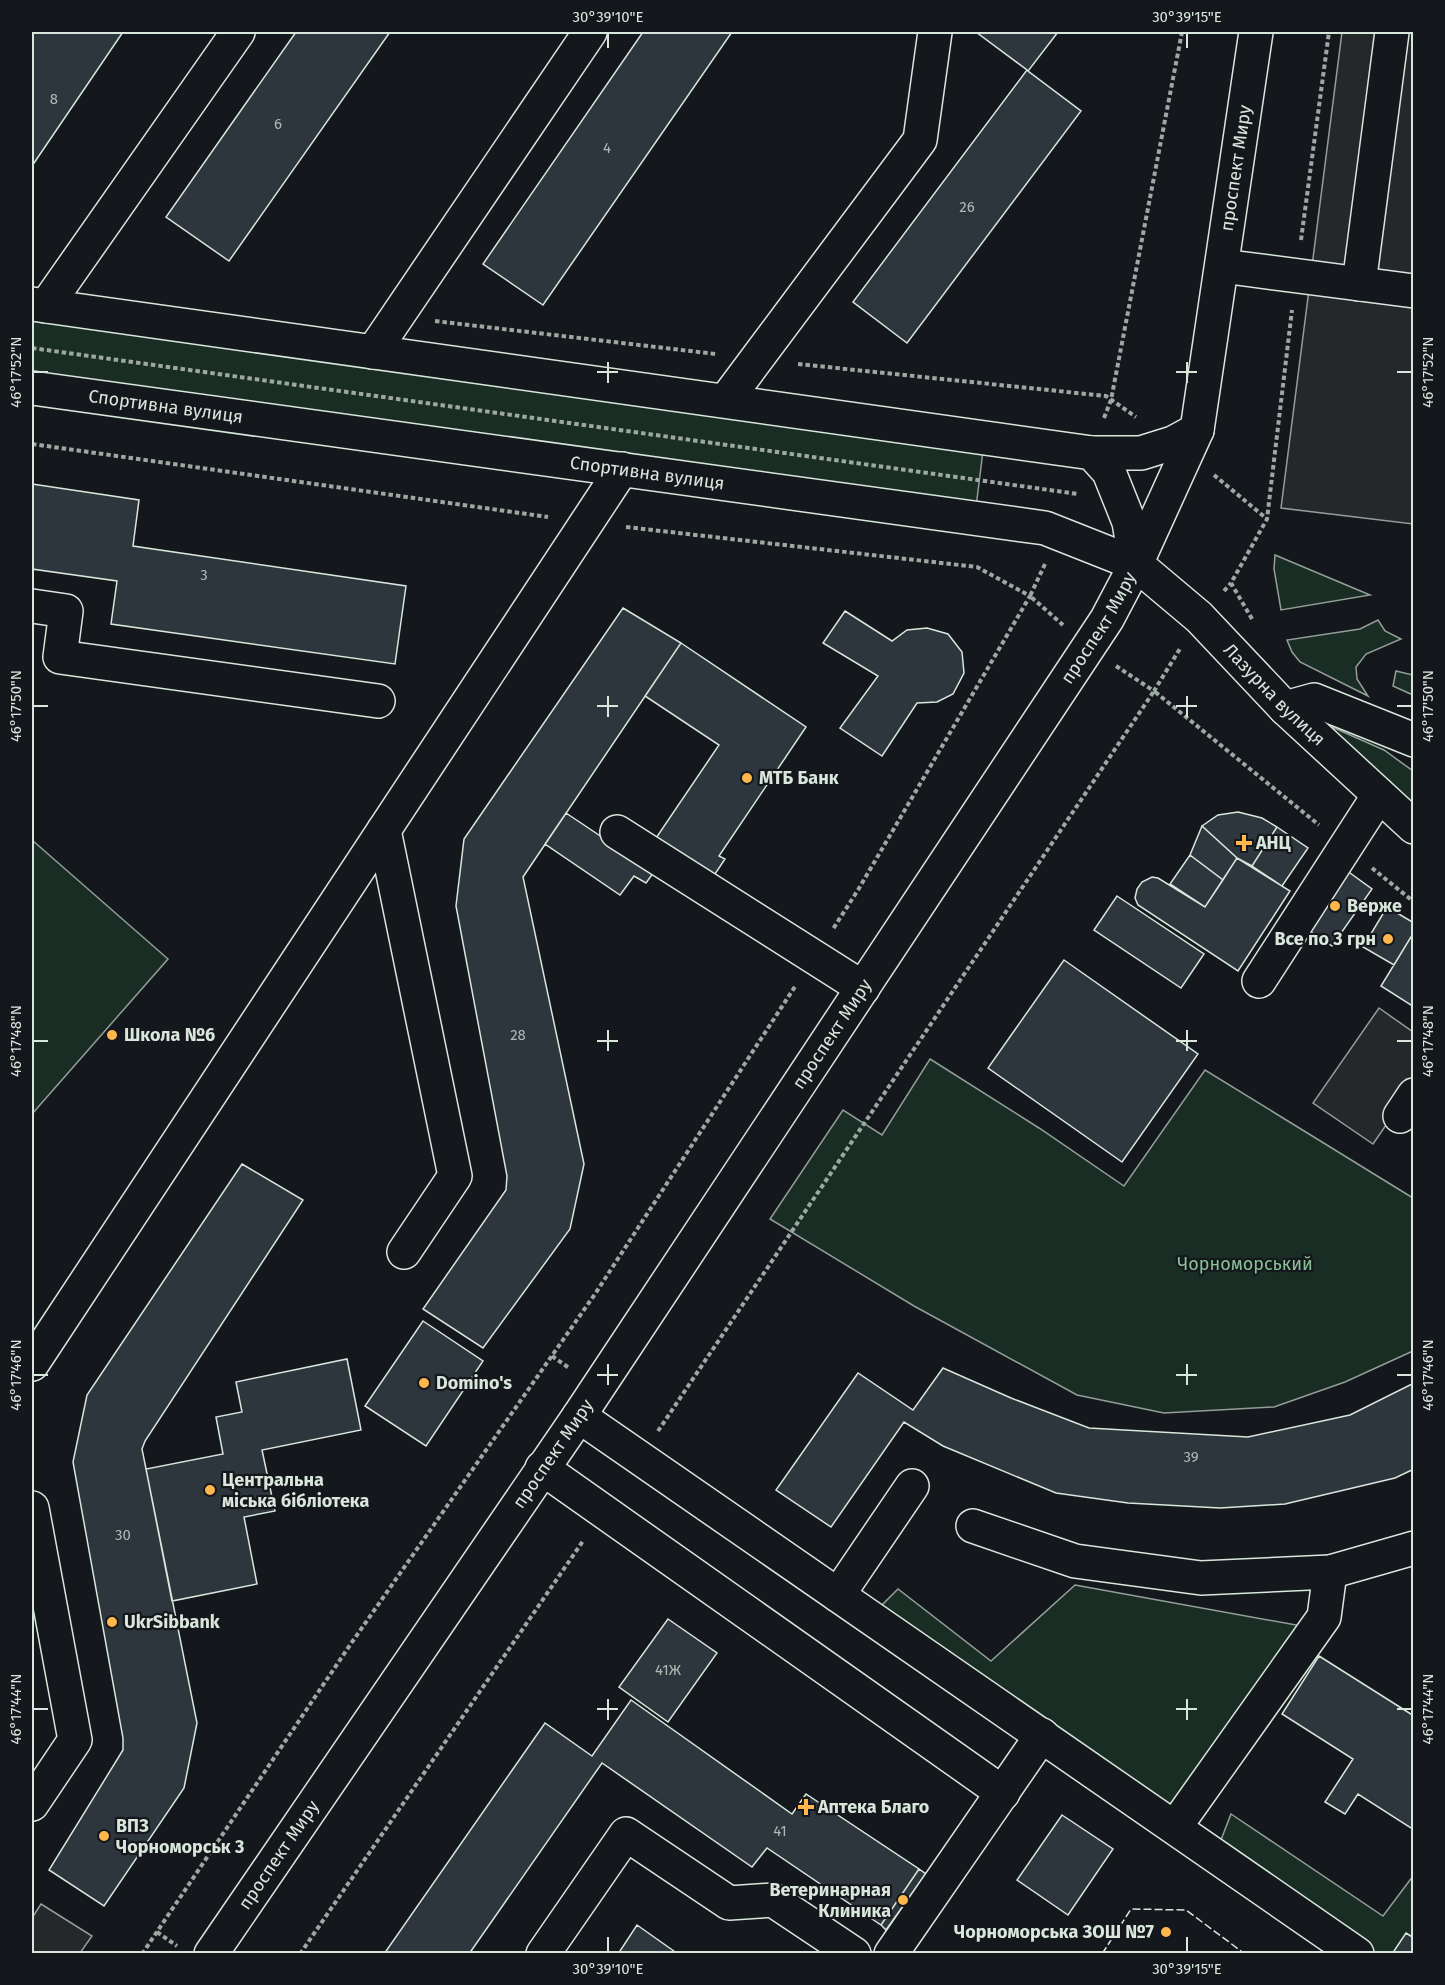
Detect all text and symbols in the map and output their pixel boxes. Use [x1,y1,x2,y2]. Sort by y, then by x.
text: 30°39'10"E [573,8,643,26]
text: 30°39'15"E [1152,8,1222,26]
house number: 8 [50,90,58,108]
street label: проспект Миру [1216,103,1256,233]
house number: 6 [274,115,282,133]
house number: 4 [603,139,611,157]
house number: 26 [959,198,975,216]
text: 46°17'52"N [7,336,25,408]
text: 46°17'52"N [1419,336,1437,408]
street label: Спортивна вулиця [87,385,244,428]
street label: Спортивна вулиця [568,451,726,495]
house number: 3 [200,566,208,584]
street label: проспект Миру [1056,568,1141,688]
street label: Лазурна вулиця [1219,639,1330,750]
text: 46°17'50"N [7,670,25,742]
text: 46°17'50"N [1419,670,1437,742]
place label: МТБ Банк [759,767,839,789]
marker: МТБ Банк [740,771,754,785]
place label: АНЦ [1255,832,1292,854]
marker: АНЦ [1237,836,1251,850]
place label: Верже [1347,895,1402,917]
marker: Верже [1328,899,1342,913]
place label: Все по 3 грн [1274,928,1376,950]
marker: Все по 3 грн [1381,932,1395,946]
street label: проспект Миру [788,975,876,1093]
text: 46°17'48"N [7,1005,25,1077]
text: 46°17'48"N [1419,1005,1437,1077]
place label: Школа №6 [124,1024,215,1046]
house number: 28 [510,1026,526,1044]
marker: Школа №6 [105,1028,119,1042]
park label: Чорноморський [1177,1253,1313,1275]
text: 46°17'46"N [7,1339,25,1411]
text: 46°17'46"N [1419,1339,1437,1411]
place label: Domino's [436,1372,512,1394]
marker: Domino's [417,1376,431,1390]
street label: проспект Миру [508,1395,598,1513]
house number: 39 [1183,1448,1199,1466]
place label: Центральна міська бібліотека [222,1469,369,1512]
marker: Центральна міська бібліотека [203,1483,217,1497]
house number: 30 [115,1526,131,1544]
place label: UkrSibbank [124,1611,221,1633]
marker: UkrSibbank [105,1615,119,1629]
house number: 41Ж [655,1661,682,1679]
text: 46°17'44"N [7,1673,25,1745]
text: 46°17'44"N [1419,1673,1437,1745]
street label: проспект Миру [234,1796,324,1914]
place label: Аптека Благо [817,1796,929,1818]
marker: Аптека Благо [799,1800,813,1814]
place label: ВПЗ Чорноморськ 3 [116,1815,244,1858]
house number: 41 [773,1822,787,1840]
marker: ВПЗ Чорноморськ 3 [97,1829,111,1843]
place label: Ветеринарная Клиника [769,1879,891,1922]
marker: Ветеринарная Клиника [896,1893,910,1907]
place label: Чорноморська ЗОШ №7 [954,1921,1155,1943]
marker: Чорноморська ЗОШ №7 [1159,1925,1173,1939]
text: 30°39'10"E [573,1960,643,1978]
text: 30°39'15"E [1152,1960,1222,1978]

